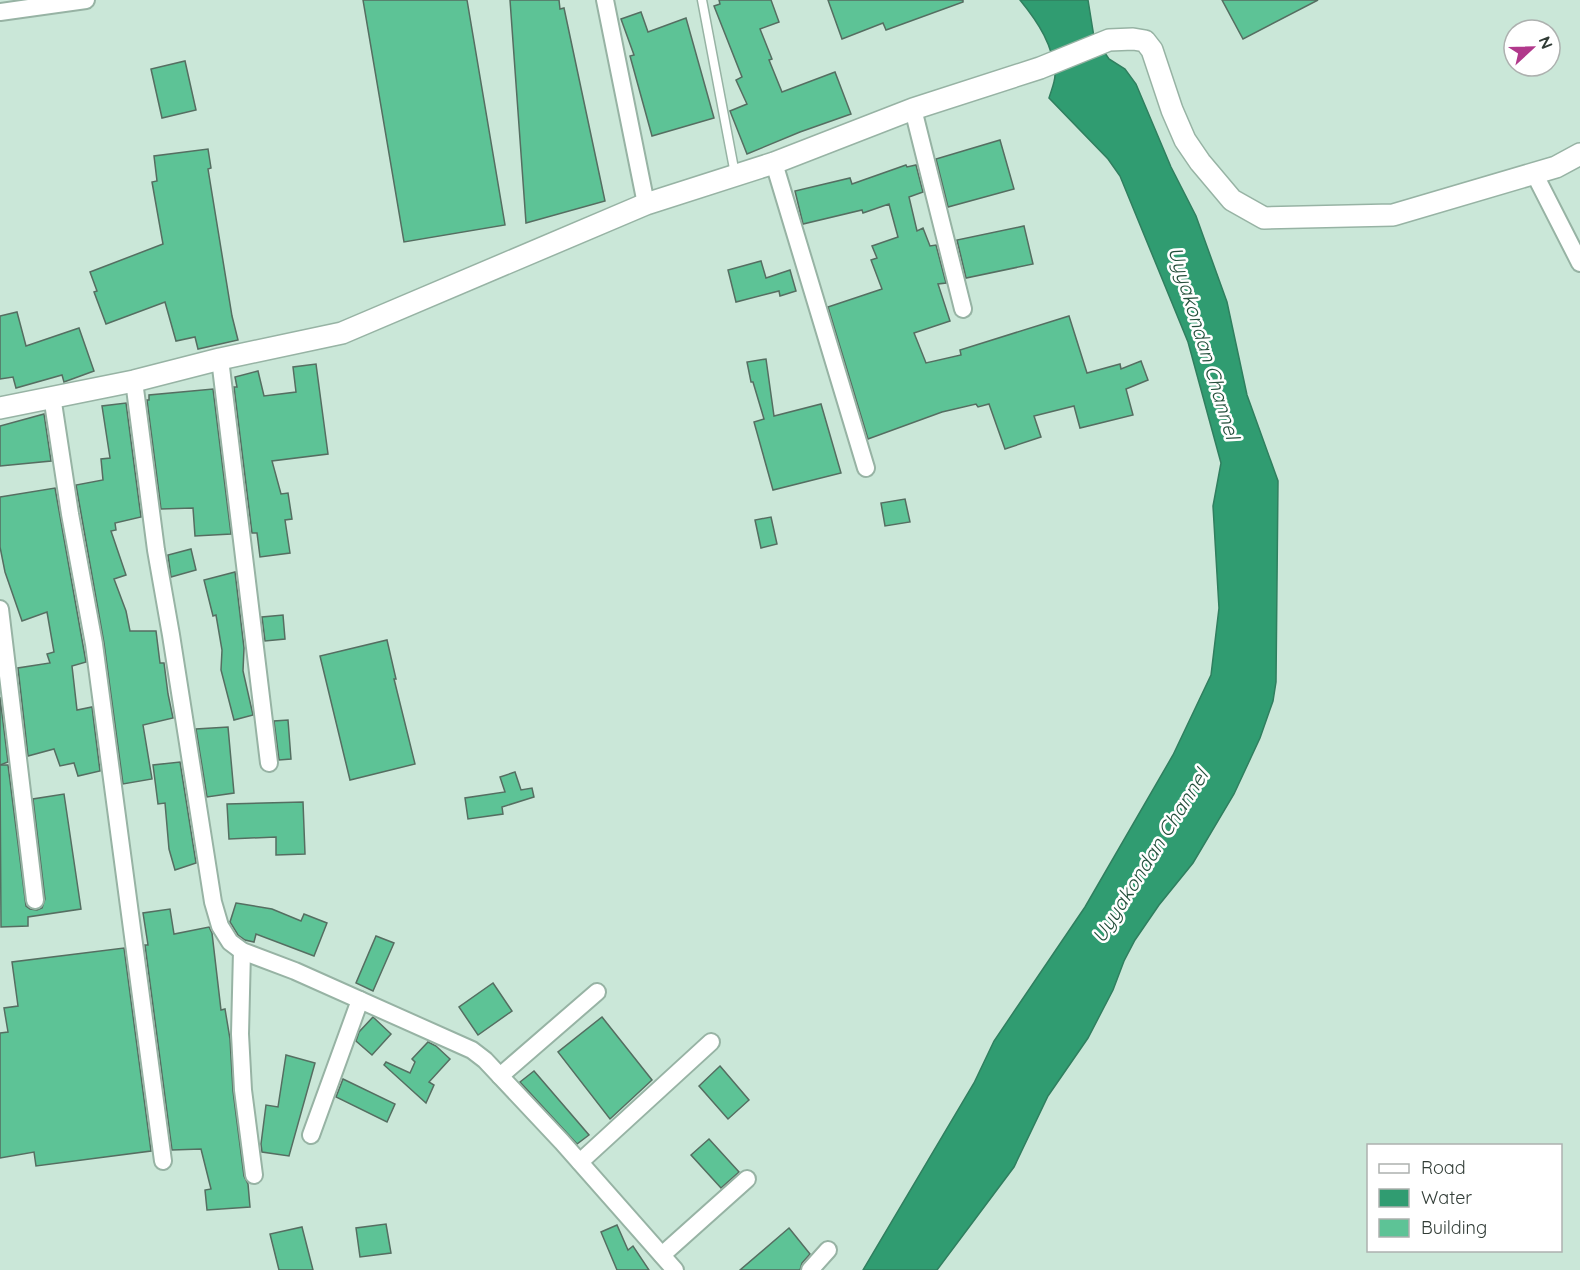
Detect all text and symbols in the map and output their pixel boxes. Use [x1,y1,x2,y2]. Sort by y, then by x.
north arrow [1502,18,1562,78]
text: N [1534,33,1557,52]
water label: Uyyakondan Channel [1163,244,1246,444]
water label: Uyyakondan Channel [1086,762,1214,947]
legend [1367,1144,1562,1252]
text: Road [1421,1156,1466,1179]
text: Water [1421,1186,1472,1209]
text: Building [1421,1216,1487,1239]

